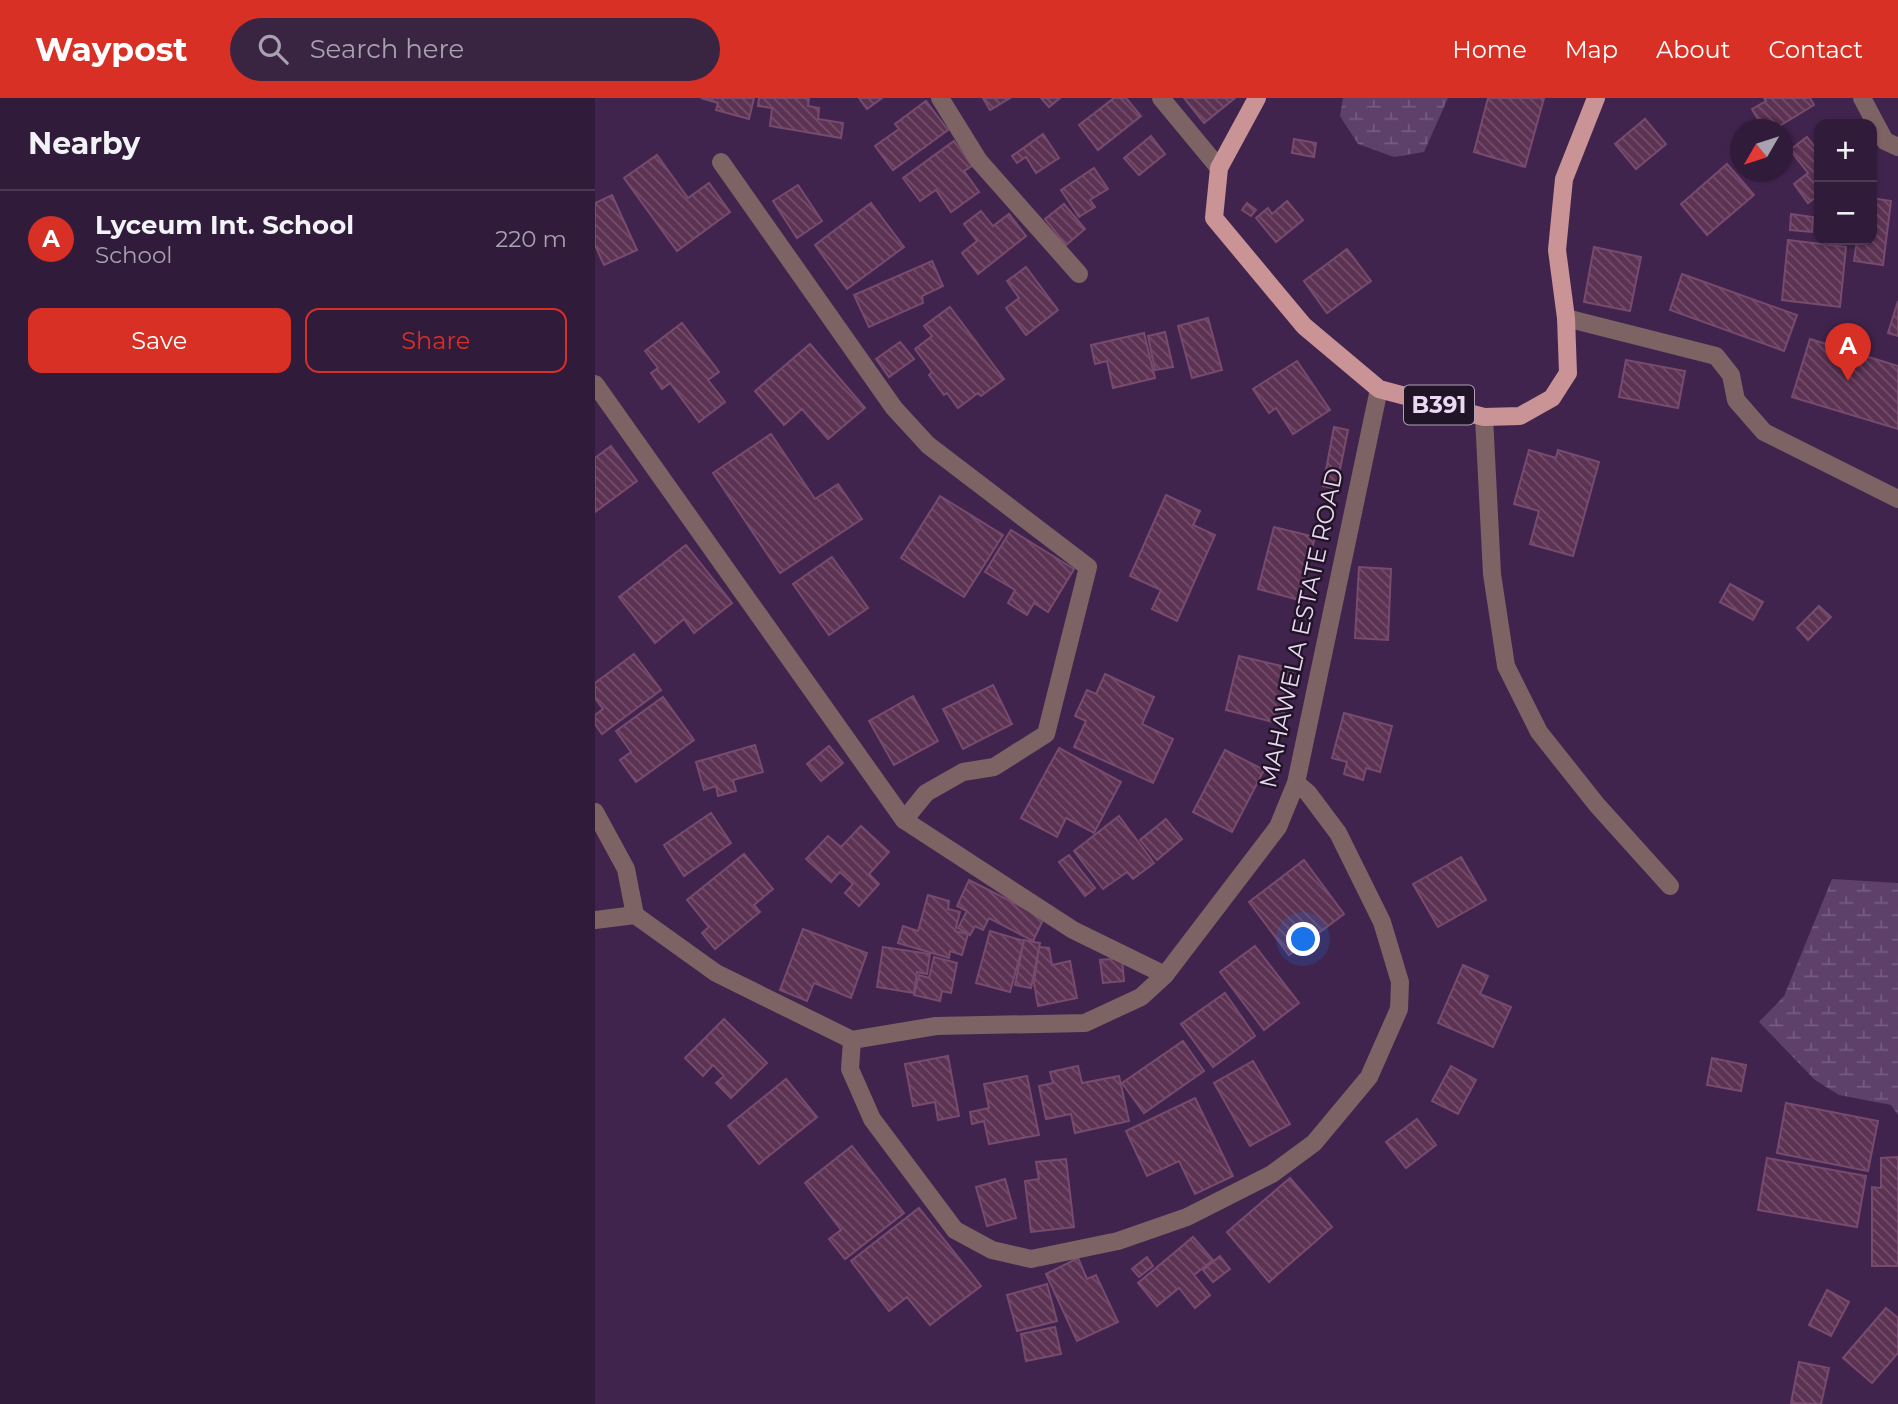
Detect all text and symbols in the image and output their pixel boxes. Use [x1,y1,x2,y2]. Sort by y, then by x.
search box [230,18,720,81]
text: Waypost [35,29,188,69]
icon: search [254,30,292,68]
text: Search here [310,33,464,65]
text: Home [1452,35,1527,64]
text: Map [1565,35,1618,64]
text: About [1656,35,1730,64]
text: Contact [1768,35,1863,64]
north arrow [1730,119,1793,182]
map controls [1814,119,1877,245]
button: + [1814,119,1877,182]
text: Nearby [28,125,140,162]
button: − [1814,182,1877,245]
text: Lyceum Int. School [95,209,354,241]
text: A [42,225,60,253]
text: 220 m [495,225,567,253]
text: School [95,241,173,269]
button: Save [28,308,291,373]
button: Share [305,308,567,373]
pin: A [1825,323,1871,381]
road number: B391 [1404,386,1474,424]
street label: MAHAWELA ESTATE ROAD [1253,465,1349,791]
your location [1286,922,1320,956]

